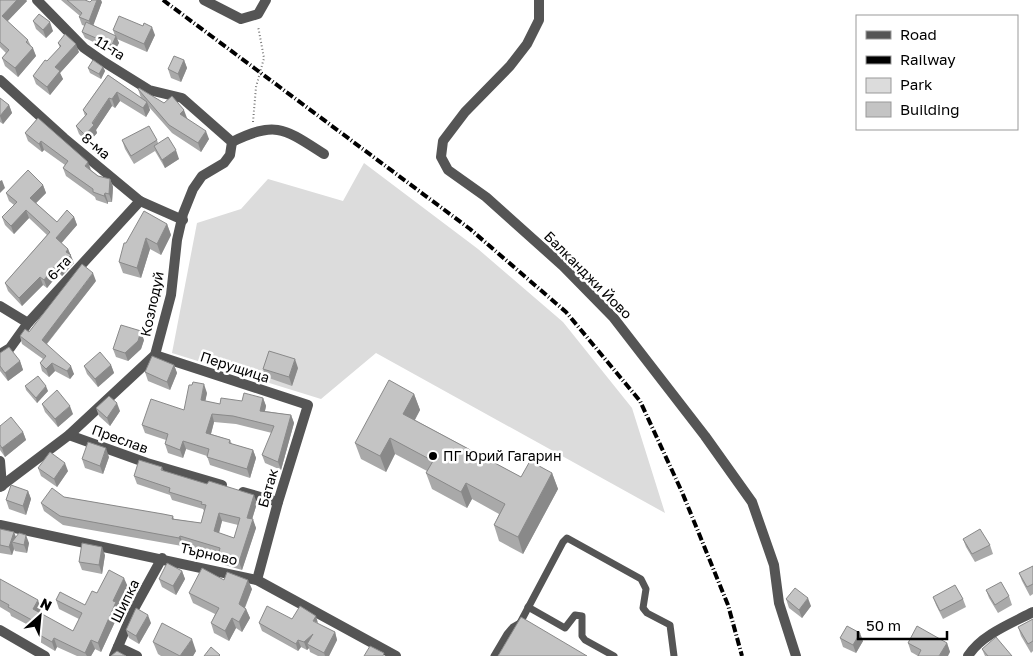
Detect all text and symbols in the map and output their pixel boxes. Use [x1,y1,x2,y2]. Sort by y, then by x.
legend [856,15,1018,130]
text: Road [900,25,937,43]
street label: 11-та [92,32,128,63]
text: Railway [900,50,956,68]
text: Park [900,75,933,93]
text: Building [900,100,960,118]
street label: 8-ма [79,129,114,162]
street label: Балканджи Йово [541,227,636,322]
street label: 6-та [43,252,74,283]
street label: Козлодуй [136,270,167,338]
street label: Перущица [198,347,272,386]
street label: Преслав [90,420,151,457]
place label: ПГ Юрий Гагарин [443,447,561,464]
marker: ПГ Юрий Гагарин [427,450,439,462]
street label: Батак [254,466,281,509]
street label: Търново [179,539,239,568]
street label: Шипка [107,576,142,625]
north arrow [15,591,65,641]
text: N [38,594,55,614]
scale bar [858,608,947,640]
text: 50 m [866,616,901,634]

